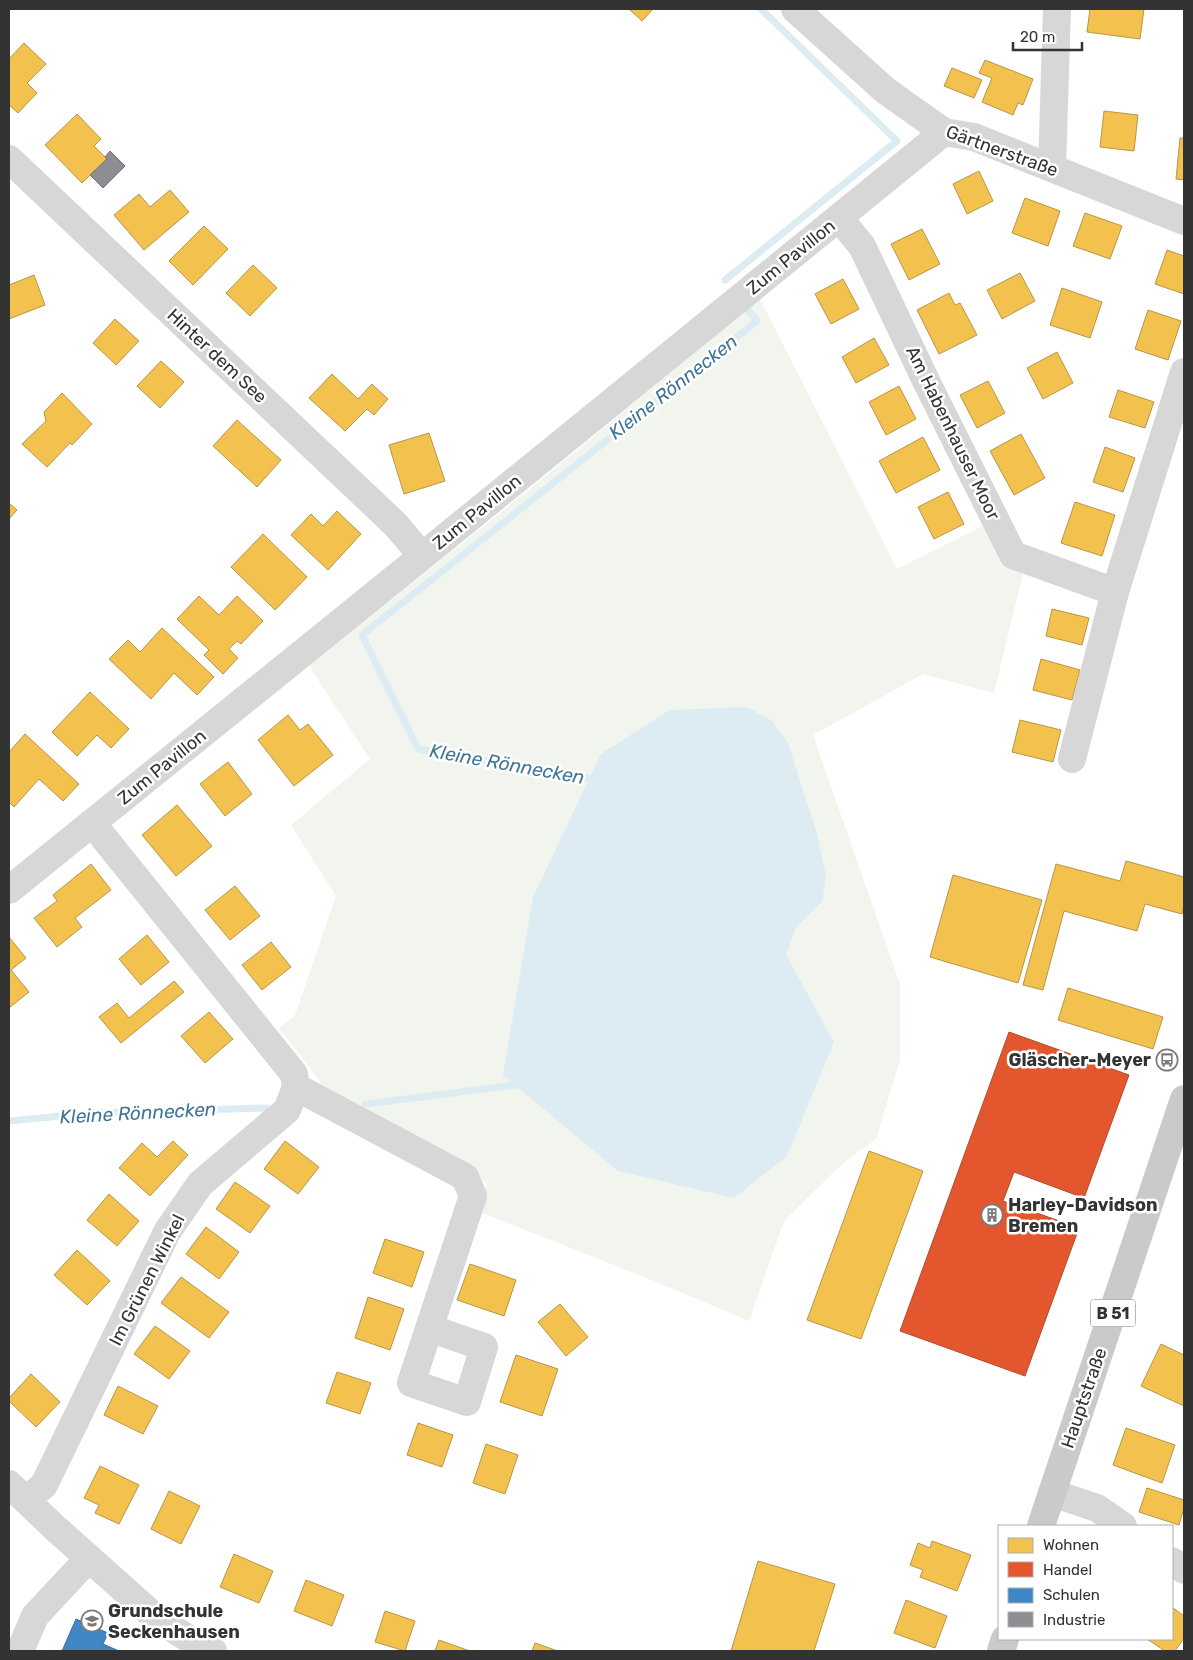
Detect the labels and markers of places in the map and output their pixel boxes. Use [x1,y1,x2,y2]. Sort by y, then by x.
bus stop icon: Gläscher-Meyer [1155,1048,1179,1072]
place label: Gläscher-Meyer [1009,1049,1151,1071]
place label: Harley-Davidson Bremen [1008,1194,1158,1237]
building icon: Harley-Davidson Bremen [980,1203,1004,1227]
place label: Grundschule Seckenhausen [108,1600,240,1643]
school or university icon: Grundschule Seckenhausen [80,1609,104,1633]

